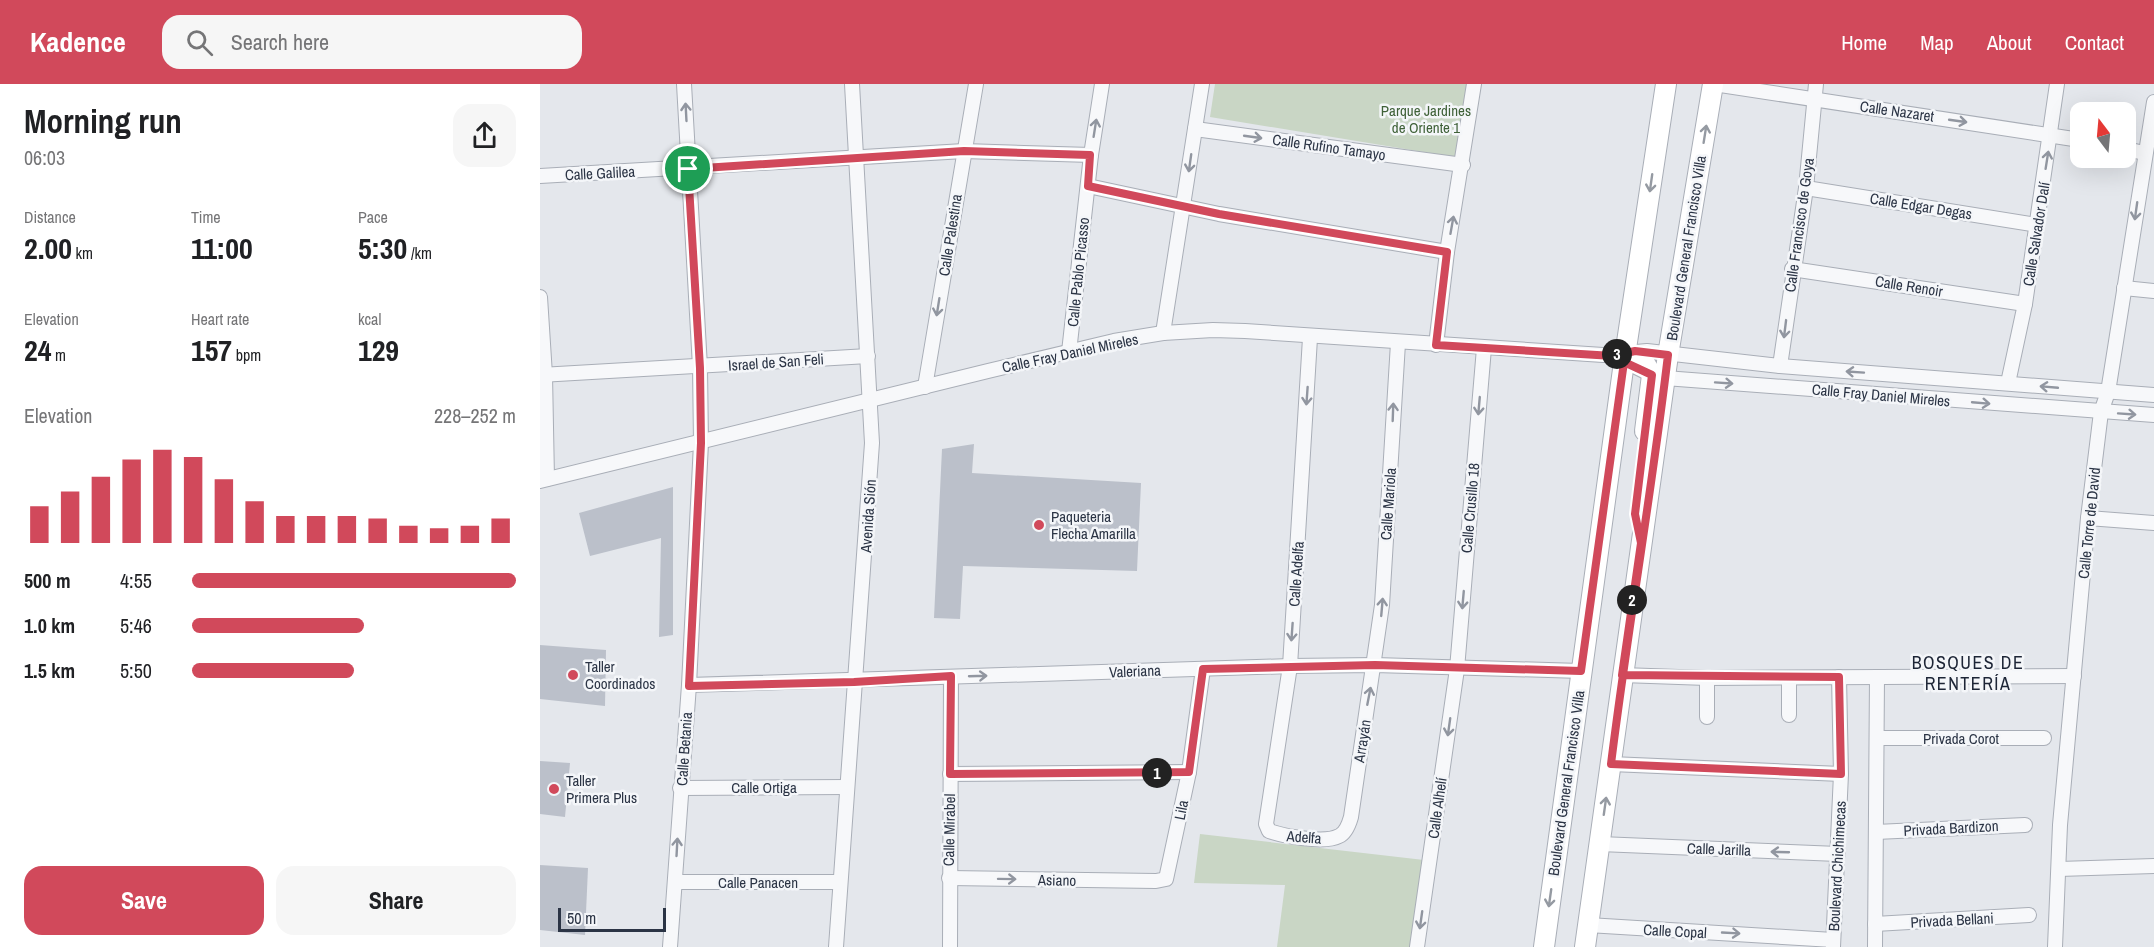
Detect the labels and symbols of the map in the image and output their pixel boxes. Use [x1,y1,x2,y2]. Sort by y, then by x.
street label: Calle Nazaret [1859,95,1936,127]
park label: Parque Jardines de Oriente 1 [1381,100,1471,138]
north arrow [2070,102,2136,168]
one-way arrow [680,103,691,123]
one-way arrow [1948,115,1968,126]
one-way arrow [1090,118,1101,138]
one-way arrow [1699,125,1710,144]
street label: Calle Rufino Tamayo [1271,129,1387,165]
one-way arrow [1243,132,1263,143]
pin [662,143,713,194]
one-way arrow [2042,151,2053,171]
one-way arrow [1185,152,1196,172]
street label: Boulevard General Francisco Villa [1661,154,1711,342]
street label: Calle Francisco de Goya [1779,156,1819,293]
street label: Calle Galilea [564,161,636,185]
one-way arrow [1646,173,1657,193]
street label: Calle Salvador Dalí [2017,180,2055,288]
street label: Calle Edgar Degas [1868,188,1974,224]
street label: Calle Palestina [933,192,967,278]
one-way arrow [2130,201,2141,221]
one-way arrow [1447,215,1458,235]
street label: Calle Pablo Picasso [1062,216,1094,328]
street label: Calle Renoir [1874,270,1944,302]
one-way arrow [932,297,943,317]
one-way arrow [1779,319,1790,339]
street label: Calle Fray Daniel Mireles [1000,328,1140,378]
pin: 3 [1602,339,1632,369]
street label: Israel de San Feli [727,348,825,376]
one-way arrow [1846,366,1865,377]
one-way arrow [1713,377,1733,388]
street label: Calle Fray Daniel Mireles [1811,378,1951,412]
one-way arrow [2040,381,2060,392]
one-way arrow [1301,385,1312,405]
one-way arrow [1473,396,1484,416]
one-way arrow [1970,398,1990,409]
one-way arrow [1388,403,1399,423]
one-way arrow [2117,408,2137,419]
street label: Calle Crusillo 18 [1456,462,1484,554]
street label: Calle Torre de David [2073,466,2105,580]
street label: Calle Mariola [1375,467,1401,541]
street label: Avenida Sión [855,479,881,554]
place label: Paqueteria Flecha Amarilla [1051,506,1136,544]
marker: Paqueteria Flecha Amarilla [1032,518,1046,532]
street label: Calle Adelfa [1283,540,1309,607]
pin: 2 [1617,585,1647,615]
one-way arrow [1457,590,1468,610]
one-way arrow [1377,597,1388,617]
one-way arrow [1287,622,1298,642]
district label: BOSQUES DE RENTERÍA [1912,650,2024,696]
place label: Taller Coordinados [585,656,655,694]
street label: Valeriana [1109,660,1161,682]
marker: Taller Coordinados [566,668,580,682]
one-way arrow [967,670,987,681]
one-way arrow [1364,687,1375,707]
street label: Boulevard General Francisco Villa [1543,689,1589,877]
street label: Calle Betania [671,711,697,787]
one-way arrow [1443,716,1454,736]
street label: Arrayán [1348,718,1376,765]
street label: Privada Corot [1923,728,2000,749]
pin: 1 [1142,758,1172,788]
place label: Taller Primera Plus [566,770,637,808]
street label: Calle Alhelí [1422,775,1452,840]
street label: Calle Ortiga [731,777,797,798]
marker: Taller Primera Plus [547,782,561,796]
street label: Calle Mirabel [938,794,960,866]
one-way arrow [1600,797,1611,816]
street label: Lila [1169,798,1193,822]
street label: Boulevard Chichimecas [1823,800,1851,932]
street label: Privada Bardizon [1903,815,1999,841]
street label: Adelfa [1285,825,1322,849]
one-way arrow [672,837,683,857]
street label: Calle Jarilla [1687,837,1752,861]
one-way arrow [1770,846,1790,857]
street label: Asiano [1037,869,1076,891]
street label: Calle Panacen [718,872,798,893]
one-way arrow [997,873,1017,884]
one-way arrow [1545,888,1556,908]
scale bar [558,905,666,932]
street label: Privada Bellani [1910,907,1994,933]
one-way arrow [1415,909,1426,929]
street label: Calle Copal [1643,919,1707,943]
one-way arrow [1720,928,1740,939]

